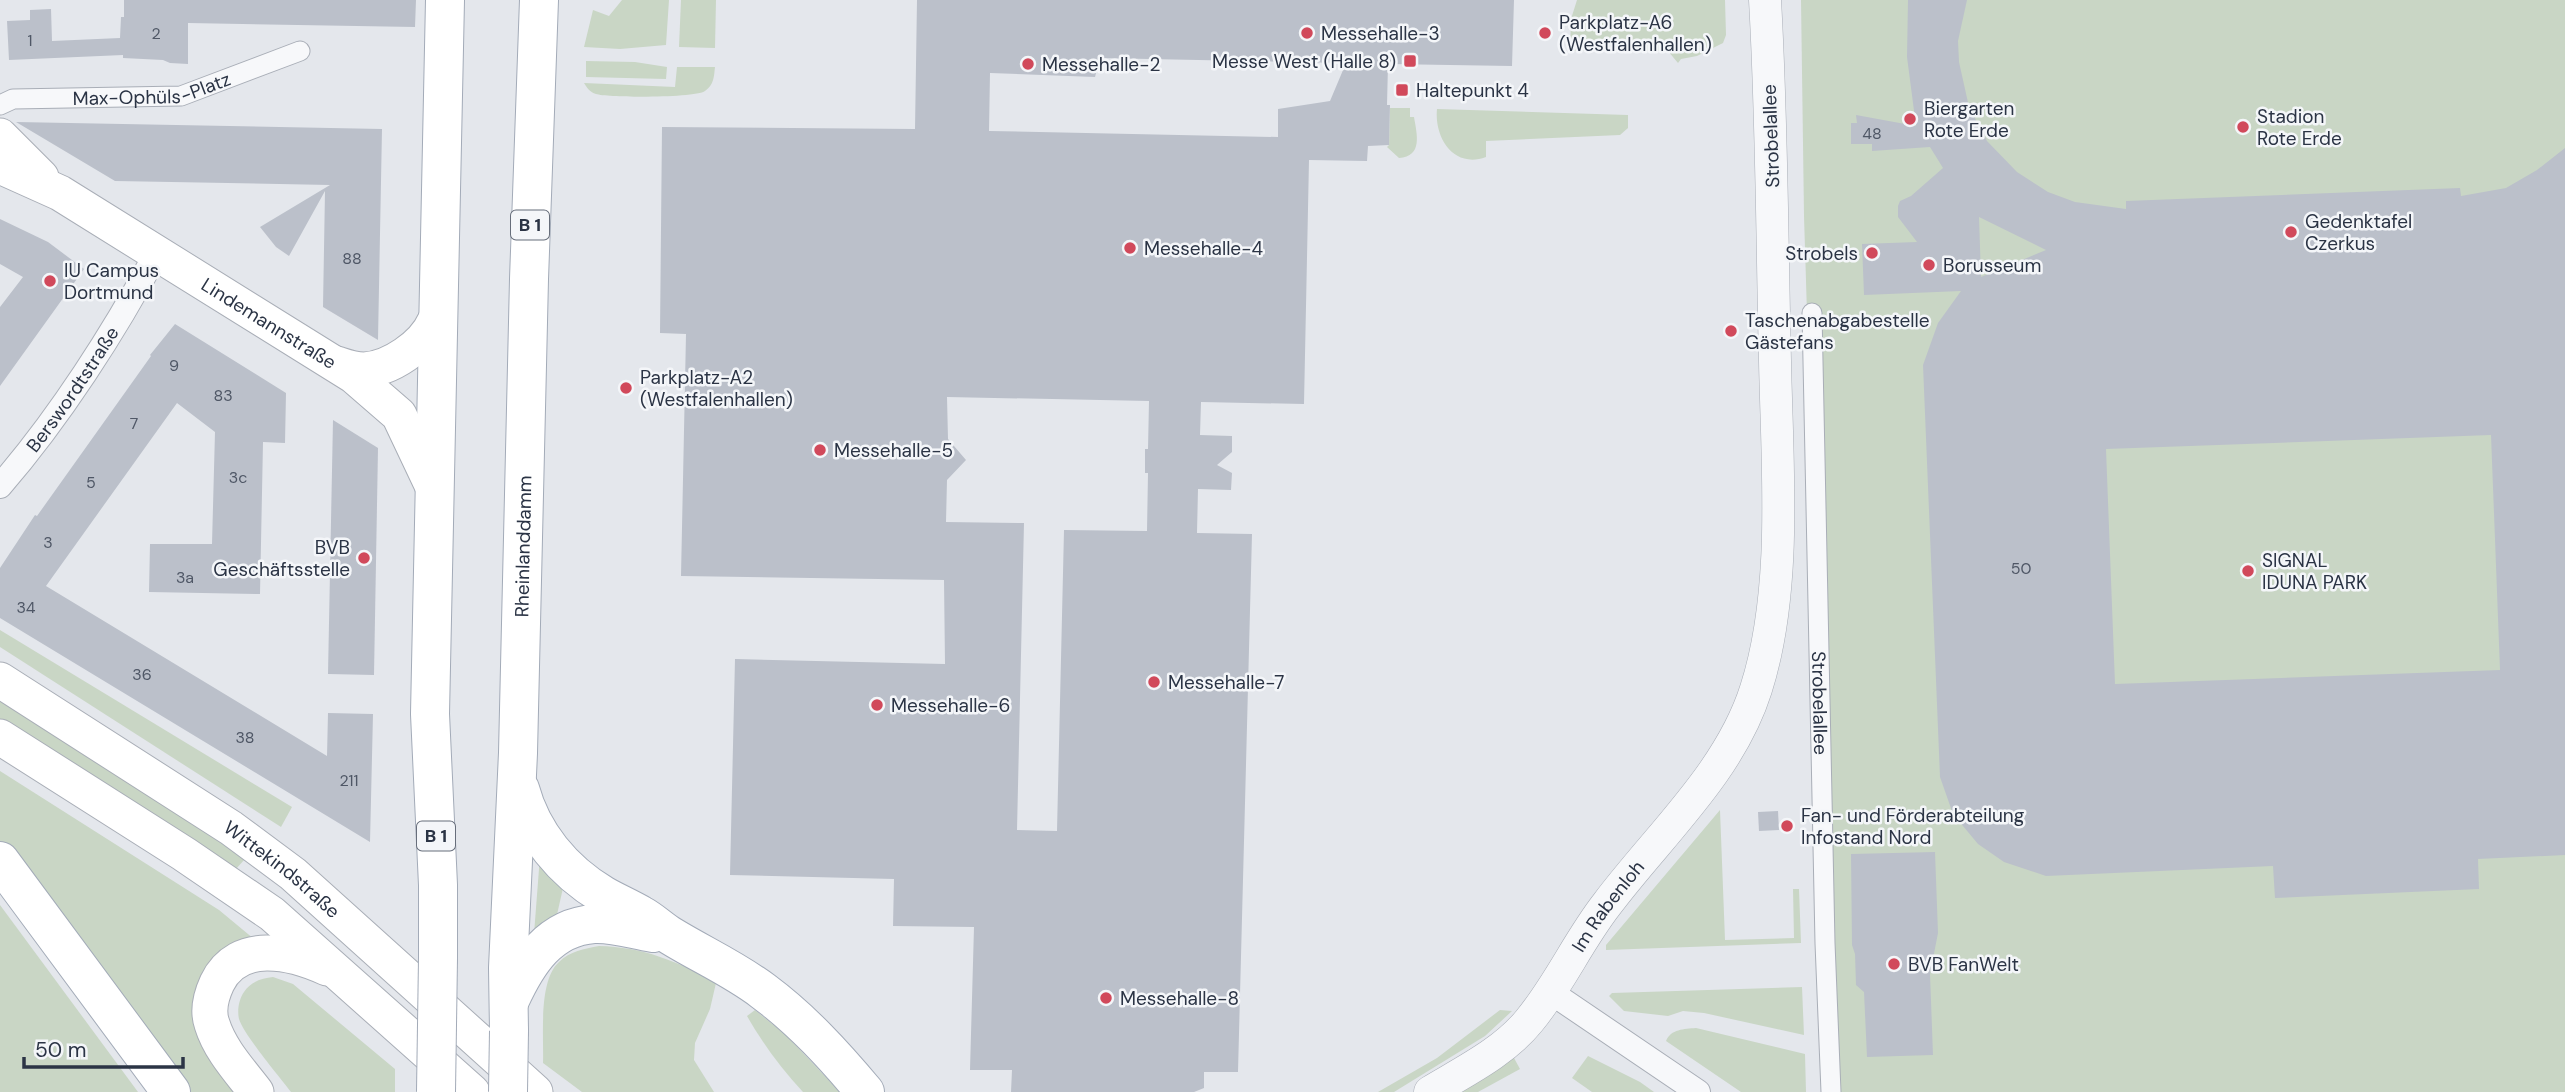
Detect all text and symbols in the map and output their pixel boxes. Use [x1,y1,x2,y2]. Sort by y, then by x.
place label: Parkplatz-A6 (Westfalenhallen) [1559,10,1712,57]
place label: Messehalle-3 [1321,21,1440,46]
house number: 2 [151,23,161,44]
marker: Messehalle-3 [1299,25,1315,41]
marker: Parkplatz-A6 (Westfalenhallen) [1537,25,1553,41]
house number: 1 [28,30,33,51]
place label: Messe West (Halle 8) [1212,49,1396,74]
place label: Messehalle-2 [1042,52,1160,77]
marker: Messe West (Halle 8) [1402,53,1418,69]
marker: Messehalle-2 [1020,56,1036,72]
street label: Max-Ophüls-Platz [72,66,234,110]
place label: Haltepunkt 4 [1416,78,1529,103]
marker: Haltepunkt 4 [1394,82,1410,98]
street label: Strobelallee [1757,84,1785,188]
place label: Biergarten Rote Erde [1924,96,2014,143]
place label: Stadion Rote Erde [2257,104,2342,151]
marker: Biergarten Rote Erde [1902,111,1918,127]
marker: Stadion Rote Erde [2235,119,2251,135]
house number: 48 [1862,123,1882,144]
place label: Gedenktafel Czerkus [2305,209,2412,256]
road number: B 1 [511,210,549,240]
marker: Gedenktafel Czerkus [2283,224,2299,240]
place label: Messehalle-4 [1144,236,1263,261]
marker: Messehalle-4 [1122,240,1138,256]
place label: Strobels [1785,241,1858,266]
marker: Strobels [1864,245,1880,261]
house number: 88 [342,248,362,269]
place label: Borusseum [1943,253,2041,278]
marker: Borusseum [1921,257,1937,273]
place label: IU Campus Dortmund [64,258,159,305]
street label: Lindemannstraße [197,272,341,374]
marker: IU Campus Dortmund [42,273,58,289]
place label: Taschenabgabestelle Gästefans [1745,308,1929,355]
street label: Berswordtstraße [20,322,124,457]
marker: Taschenabgabestelle Gästefans [1723,323,1739,339]
house number: 9 [169,355,179,376]
place label: Parkplatz-A2 (Westfalenhallen) [640,365,793,412]
marker: Parkplatz-A2 (Westfalenhallen) [618,380,634,396]
house number: 83 [213,385,233,406]
house number: 7 [130,413,138,434]
place label: Messehalle-5 [834,438,953,463]
marker: Messehalle-5 [812,442,828,458]
house number: 3c [229,467,247,488]
house number: 5 [86,472,96,493]
street label: Rheinlanddamm [509,475,537,618]
house number: 3 [43,532,53,553]
place label: BVB Geschäftsstelle [213,535,350,582]
place label: SIGNAL IDUNA PARK [2262,548,2367,595]
marker: BVB Geschäftsstelle [356,550,372,566]
house number: 50 [2011,558,2031,579]
marker: SIGNAL IDUNA PARK [2240,563,2256,579]
house number: 3a [176,567,194,588]
house number: 34 [16,597,36,618]
street label: Strobelallee [1806,651,1834,755]
house number: 36 [132,664,152,685]
place label: Messehalle-7 [1168,670,1284,695]
marker: Messehalle-7 [1146,674,1162,690]
place label: Messehalle-6 [891,693,1010,718]
marker: Messehalle-6 [869,697,885,713]
house number: 38 [235,727,255,748]
house number: 211 [339,770,359,791]
place label: Fan- und Förderabteilung Infostand Nord [1801,803,2025,850]
street label: Wittekindstraße [219,815,346,923]
marker: Fan- und Förderabteilung Infostand Nord [1779,818,1795,834]
road number: B 1 [417,822,455,850]
street label: Im Rabenloh [1566,855,1650,956]
place label: BVB FanWelt [1908,952,2019,977]
marker: BVB FanWelt [1886,956,1902,972]
place label: Messehalle-8 [1120,986,1239,1011]
marker: Messehalle-8 [1098,990,1114,1006]
scale bar [24,1026,184,1070]
text: 50 m [35,1036,86,1064]

